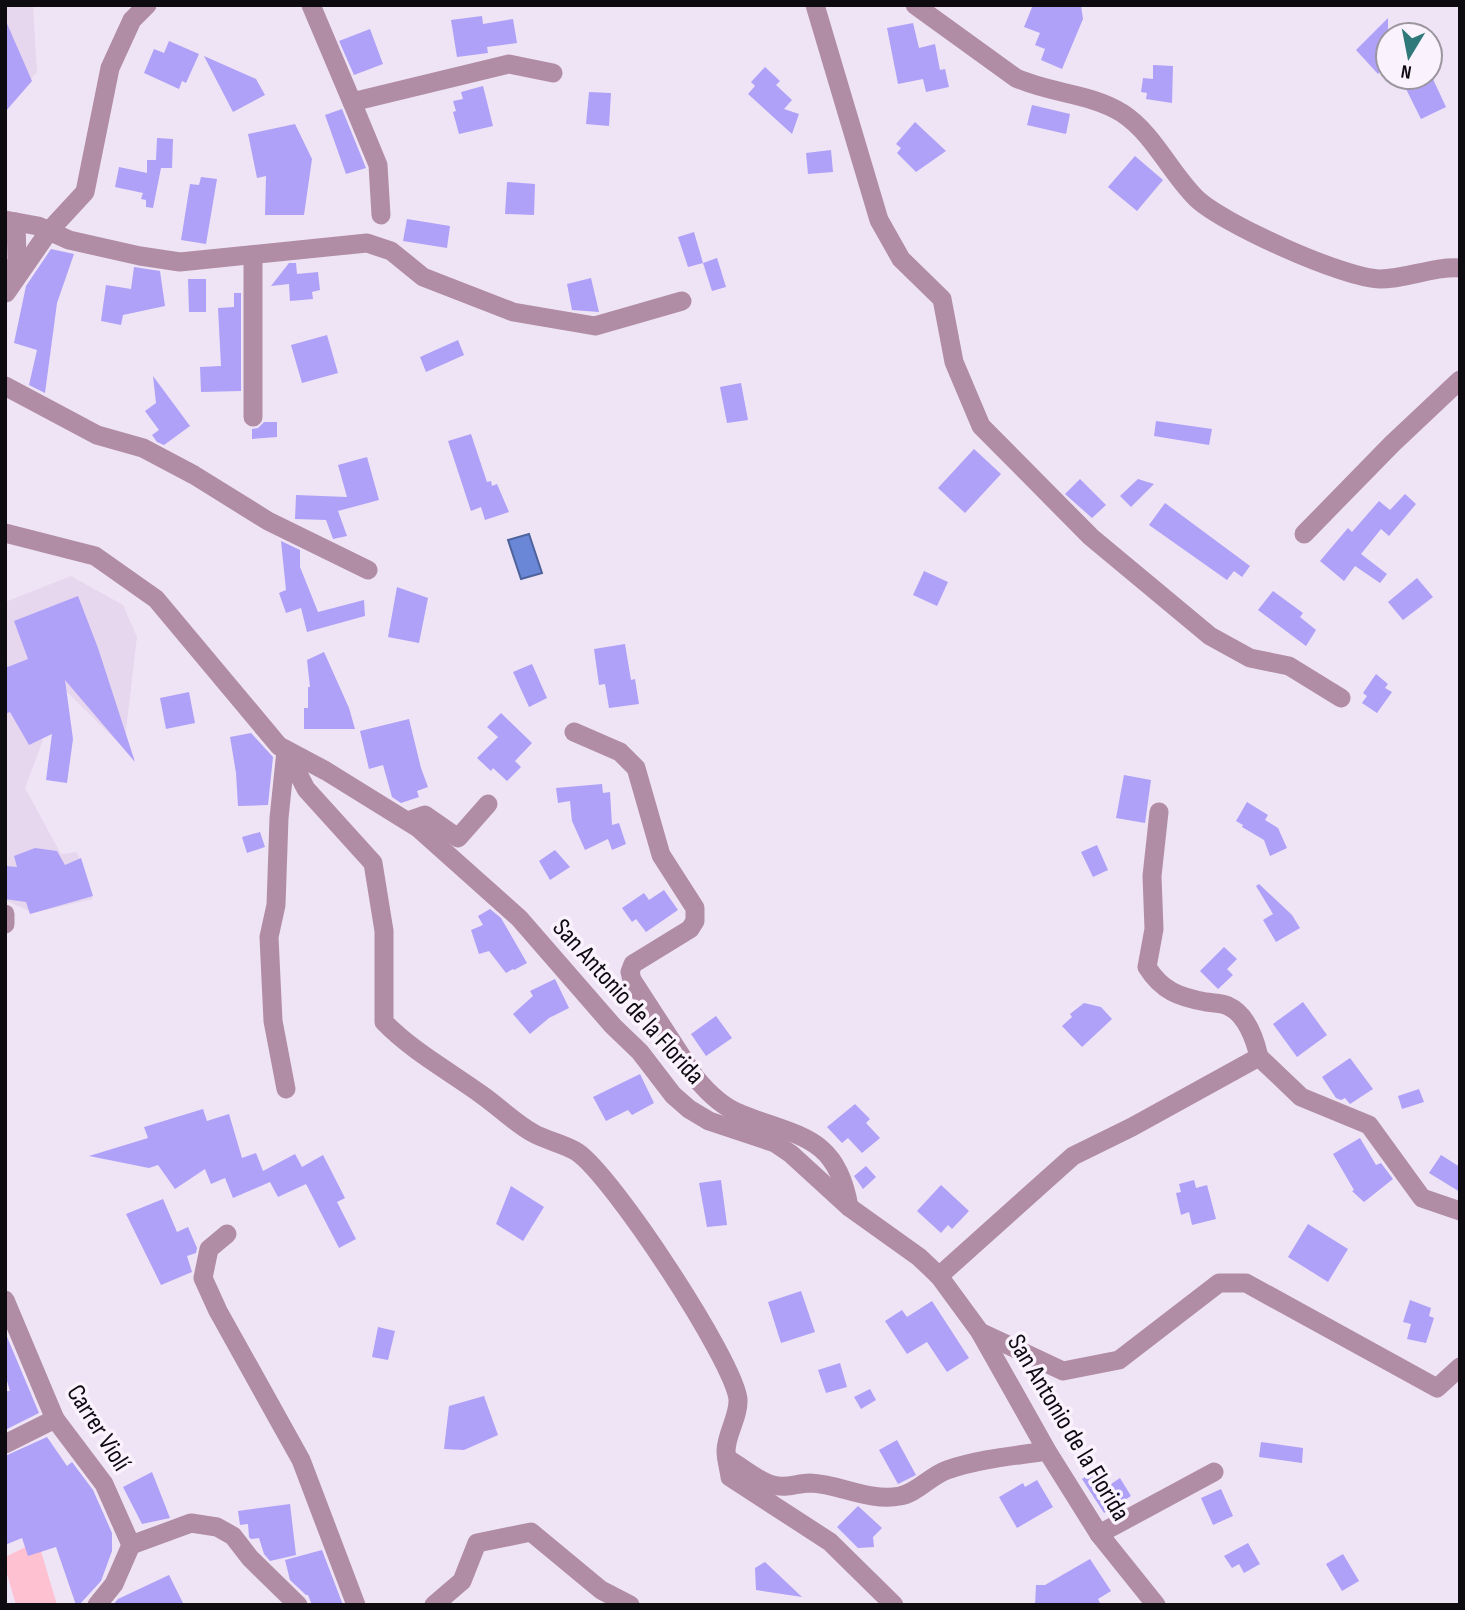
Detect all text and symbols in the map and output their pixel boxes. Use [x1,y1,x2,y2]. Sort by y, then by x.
north arrow [1374,21,1444,91]
text: N [1399,59,1413,83]
street label: San Antonio de la Florida [546,913,710,1091]
street label: San Antonio de la Florida [1000,1329,1136,1527]
street label: Carrer Violí [59,1379,137,1477]

